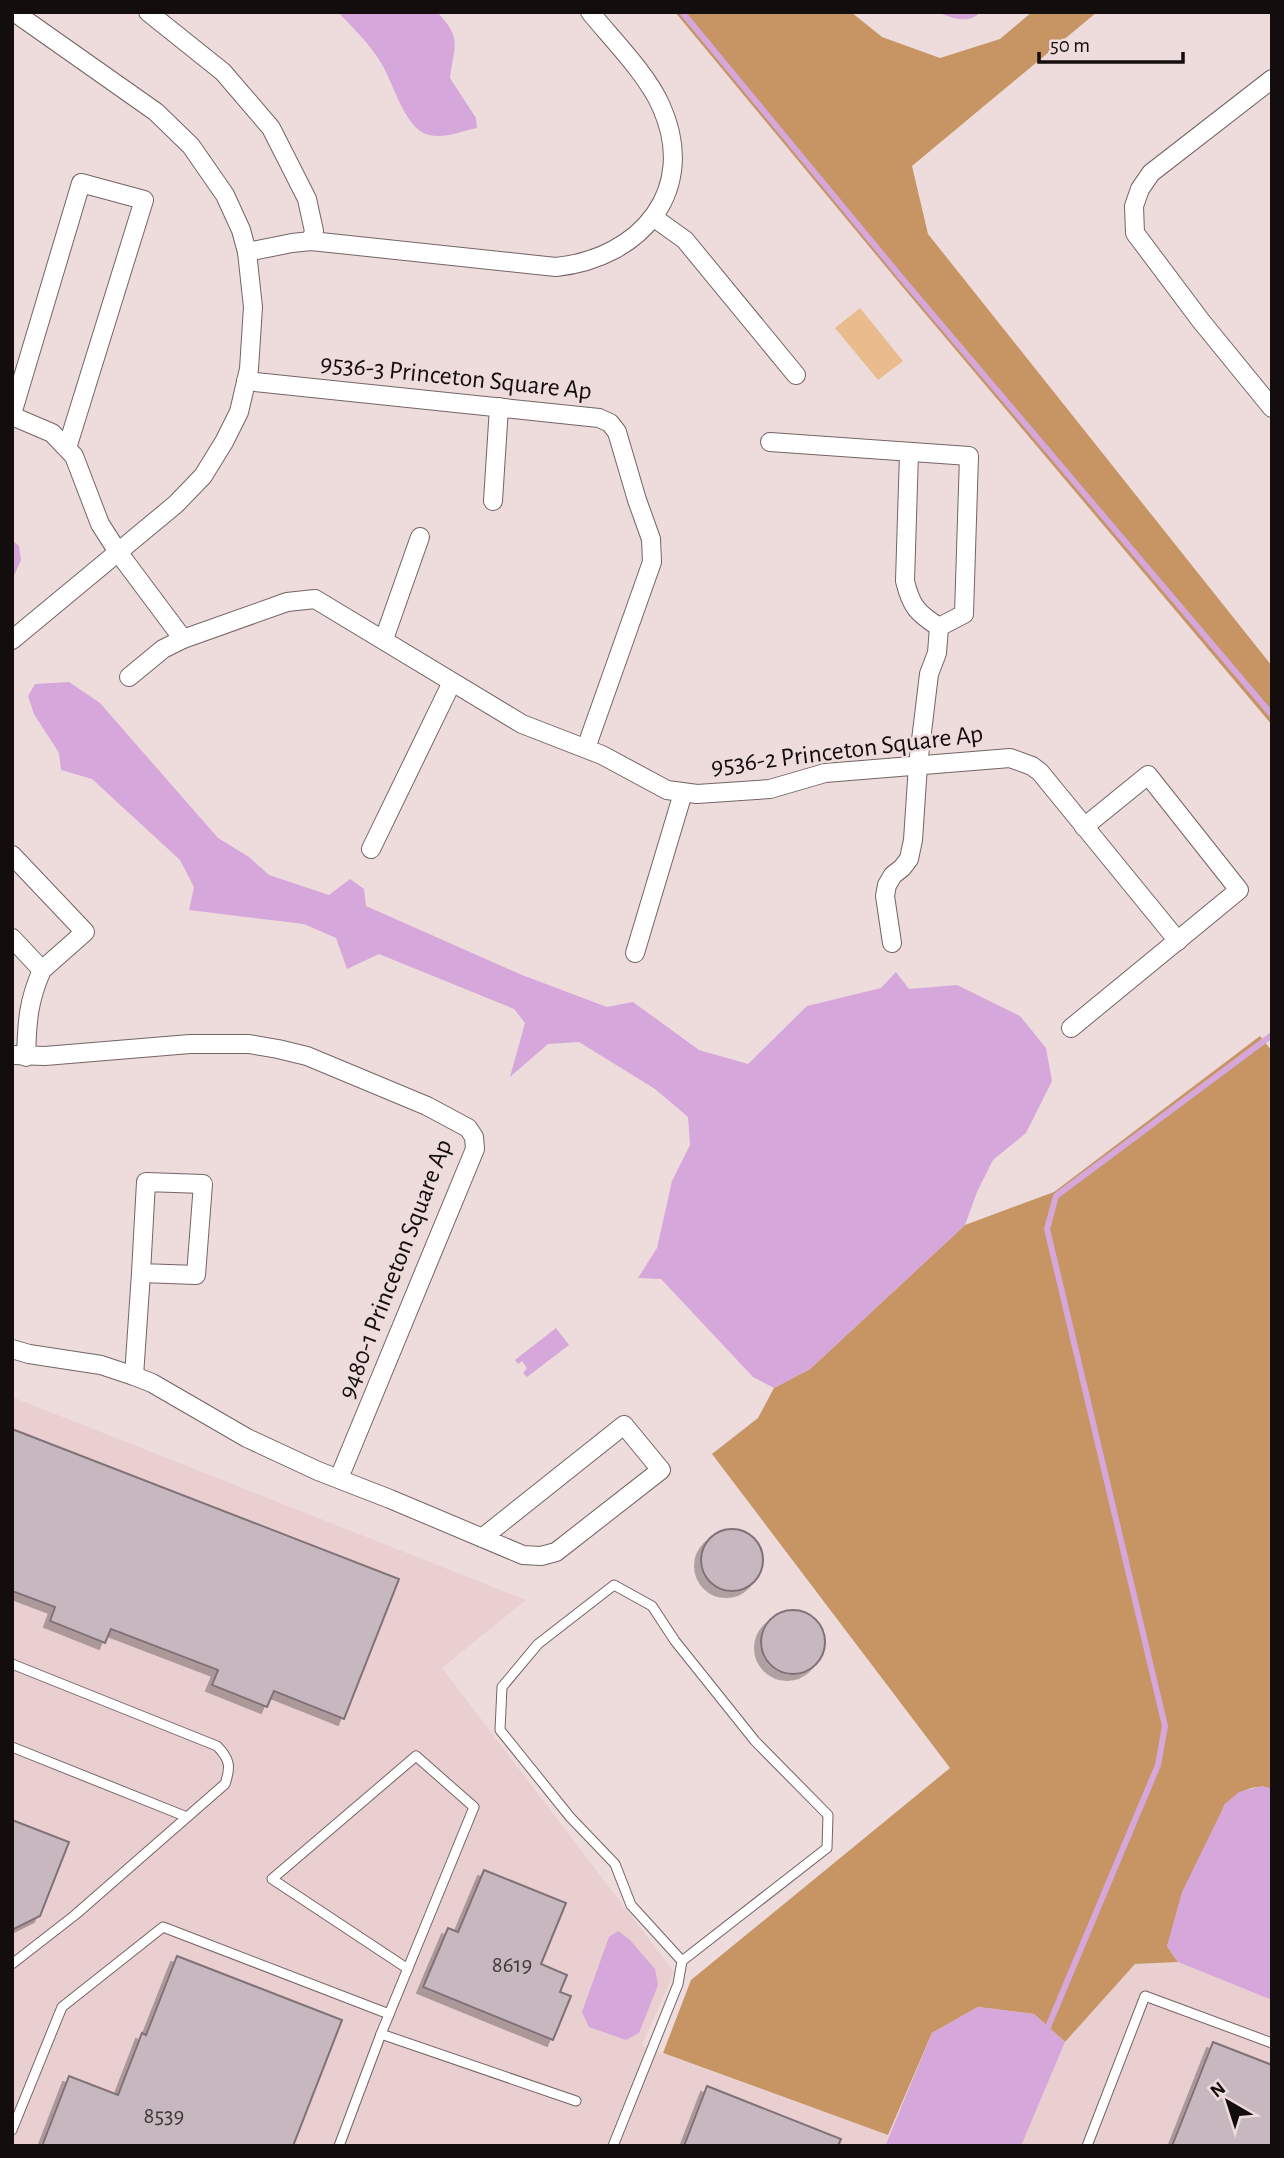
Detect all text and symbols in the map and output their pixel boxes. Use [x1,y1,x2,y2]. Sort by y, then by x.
scale bar [1039,21,1182,65]
text: 50 m [1050,35,1090,56]
street label: 9536-3 Princeton Square Ap [319,350,593,404]
street label: 9536-2 Princeton Square Ap [709,720,985,780]
street label: 9480-1 Princeton Square Ap [333,1136,457,1402]
house number: 8619 [492,1954,532,1977]
north arrow [1193,2067,1263,2137]
text: N [1207,2078,1229,2101]
house number: 8539 [144,2105,184,2128]

